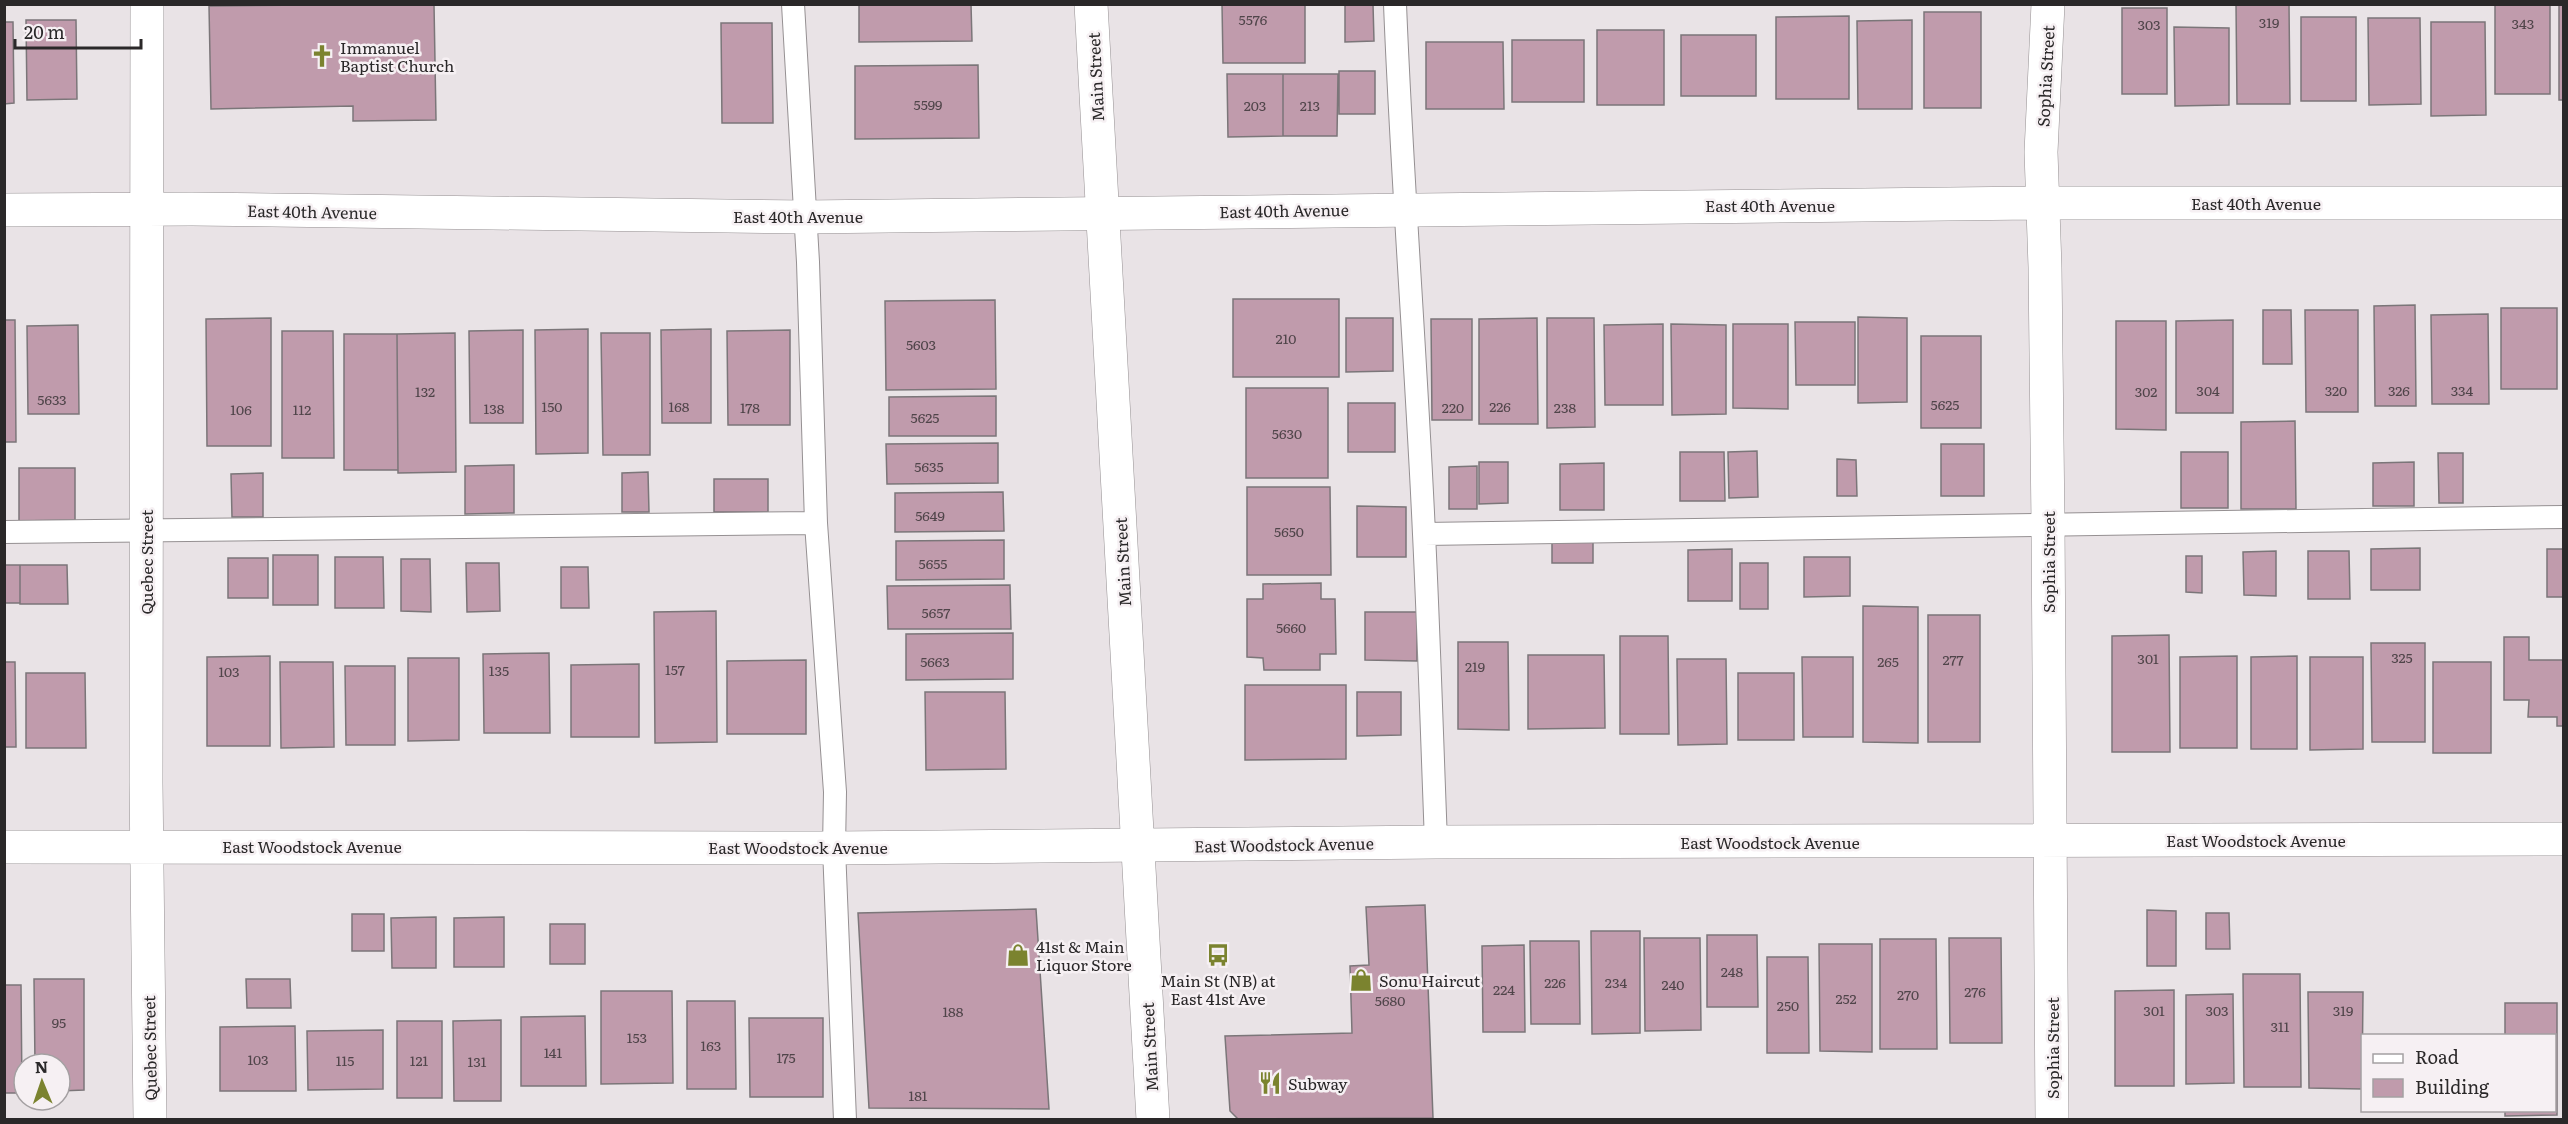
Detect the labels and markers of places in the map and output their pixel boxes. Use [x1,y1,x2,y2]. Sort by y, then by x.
place label: Immanuel Baptist Church [340,35,455,77]
church icon: Immanuel Baptist Church [309,43,335,69]
place label: 41st & Main Liquor Store [1036,934,1132,976]
shop icon: 41st & Main Liquor Store [1005,942,1031,968]
bus stop icon: Main St (NB) at East 41st Ave [1205,942,1231,968]
shop icon: Sonu Haircut [1348,967,1374,993]
place label: Main St (NB) at East 41st Ave [1161,968,1276,1010]
place label: Sonu Haircut [1379,968,1481,992]
restaurant icon: Subway [1257,1070,1283,1096]
place label: Subway [1288,1071,1348,1095]

